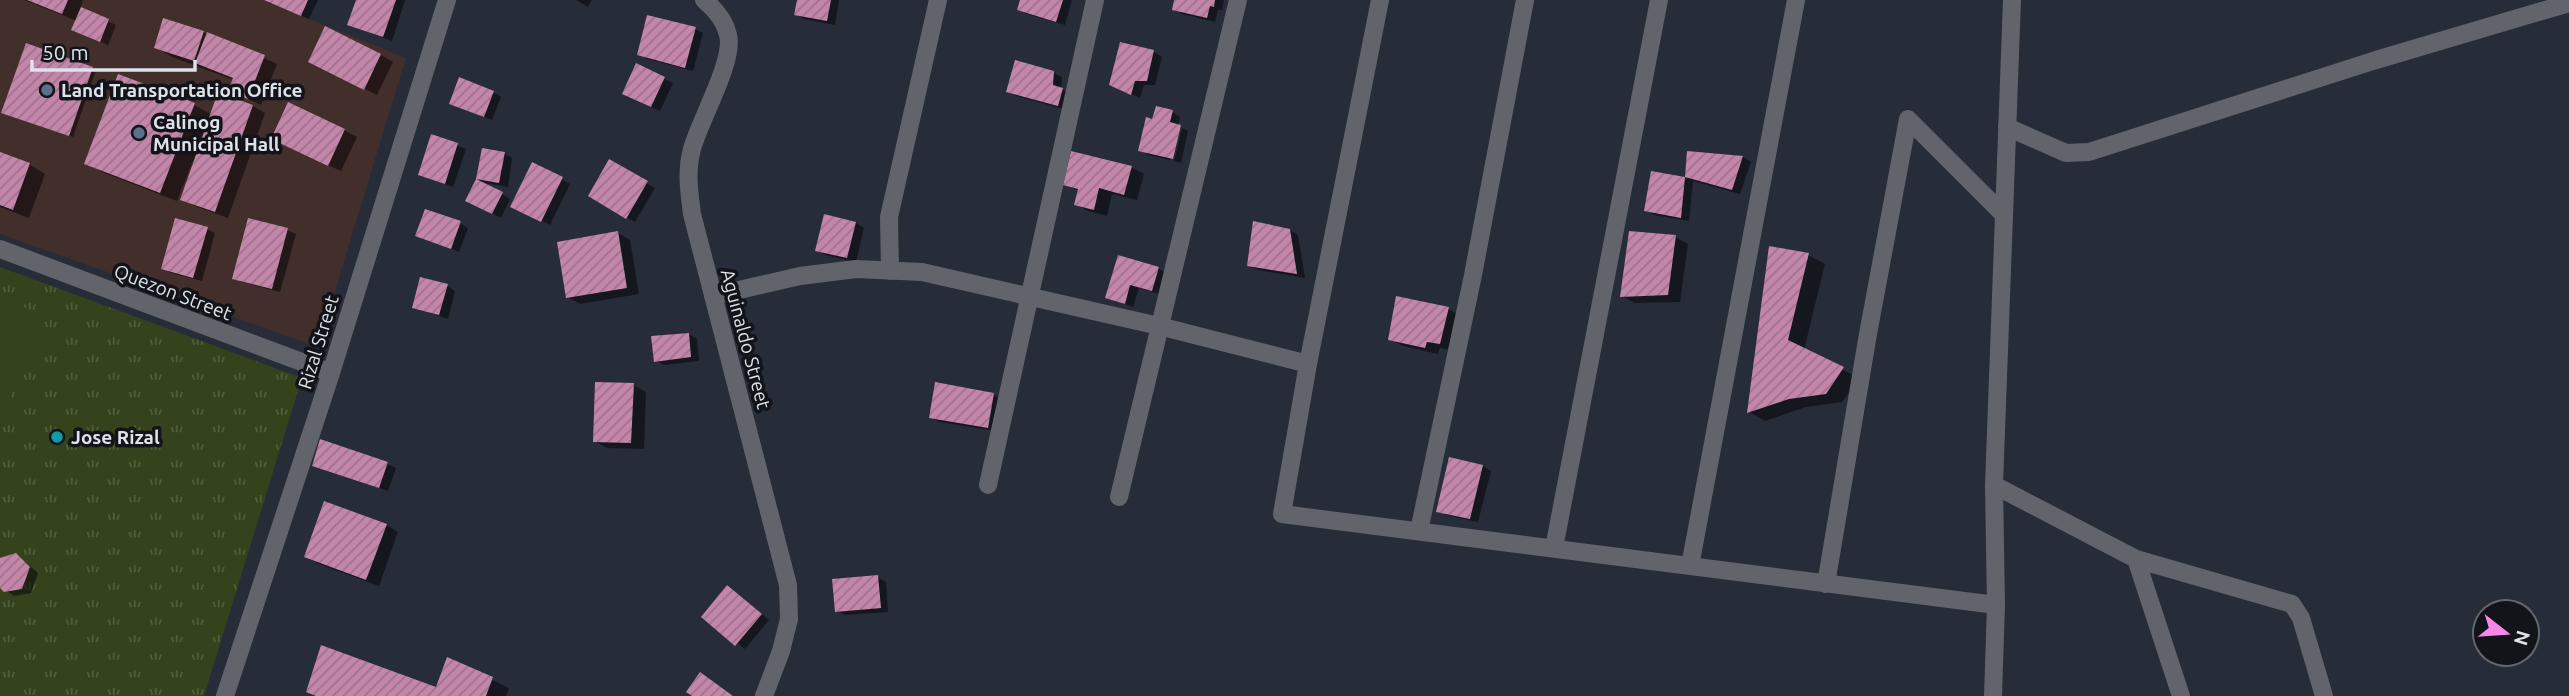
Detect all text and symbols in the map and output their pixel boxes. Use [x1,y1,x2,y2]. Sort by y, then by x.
scale bar [32,28,194,72]
text: 50 m [42,40,89,64]
place label: Land Transportation Office [61,79,302,101]
marker: Land Transportation Office [39,82,55,98]
place label: Calinog Municipal Hall [153,111,280,155]
marker: Calinog Municipal Hall [131,125,147,141]
street label: Quezon Street [111,260,235,325]
street label: Aguinaldo Street [717,267,775,412]
street label: Rizal Street [293,292,343,392]
place label: Jose Rizal [71,426,160,448]
marker: Jose Rizal [49,429,65,445]
north arrow [2471,598,2541,668]
text: N [2510,628,2535,648]

